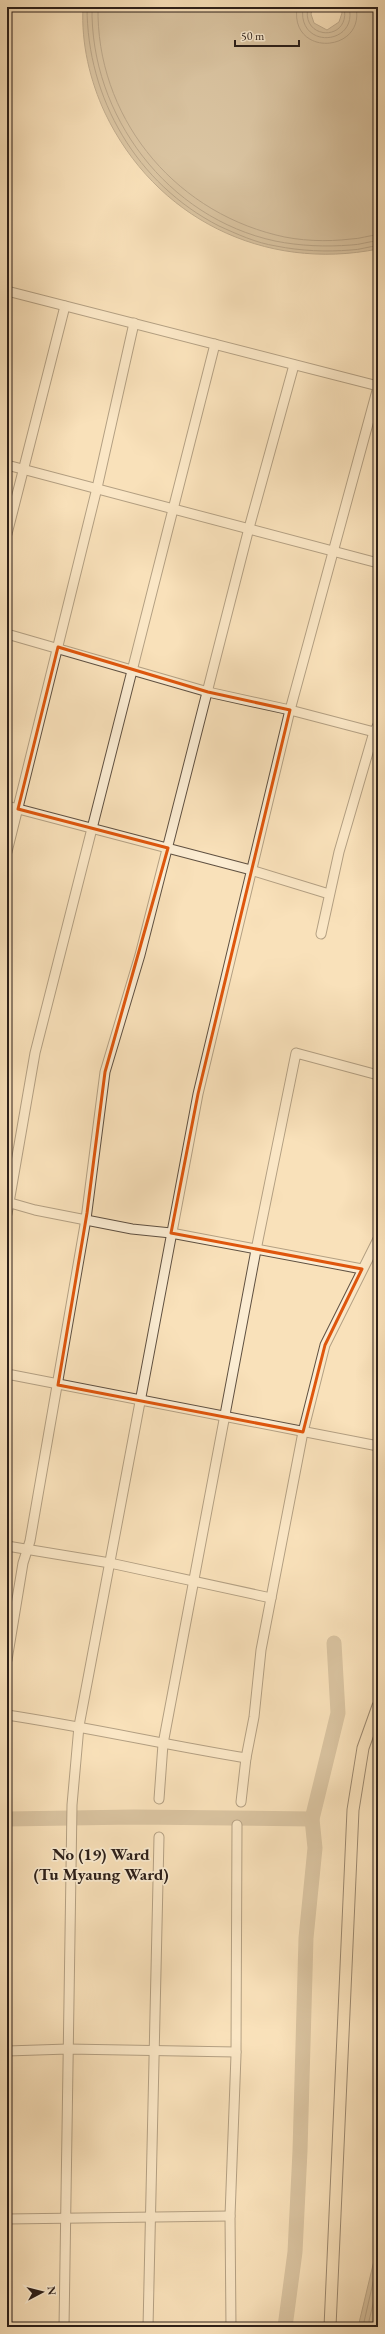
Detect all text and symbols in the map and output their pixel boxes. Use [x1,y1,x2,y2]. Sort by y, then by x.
scale bar [235,22,299,48]
text: 50 m [241,28,265,44]
district label: No (19) Ward (Tu Myaung Ward) [33,1843,169,1885]
north arrow [22,2272,62,2312]
text: N [44,2286,59,2296]

